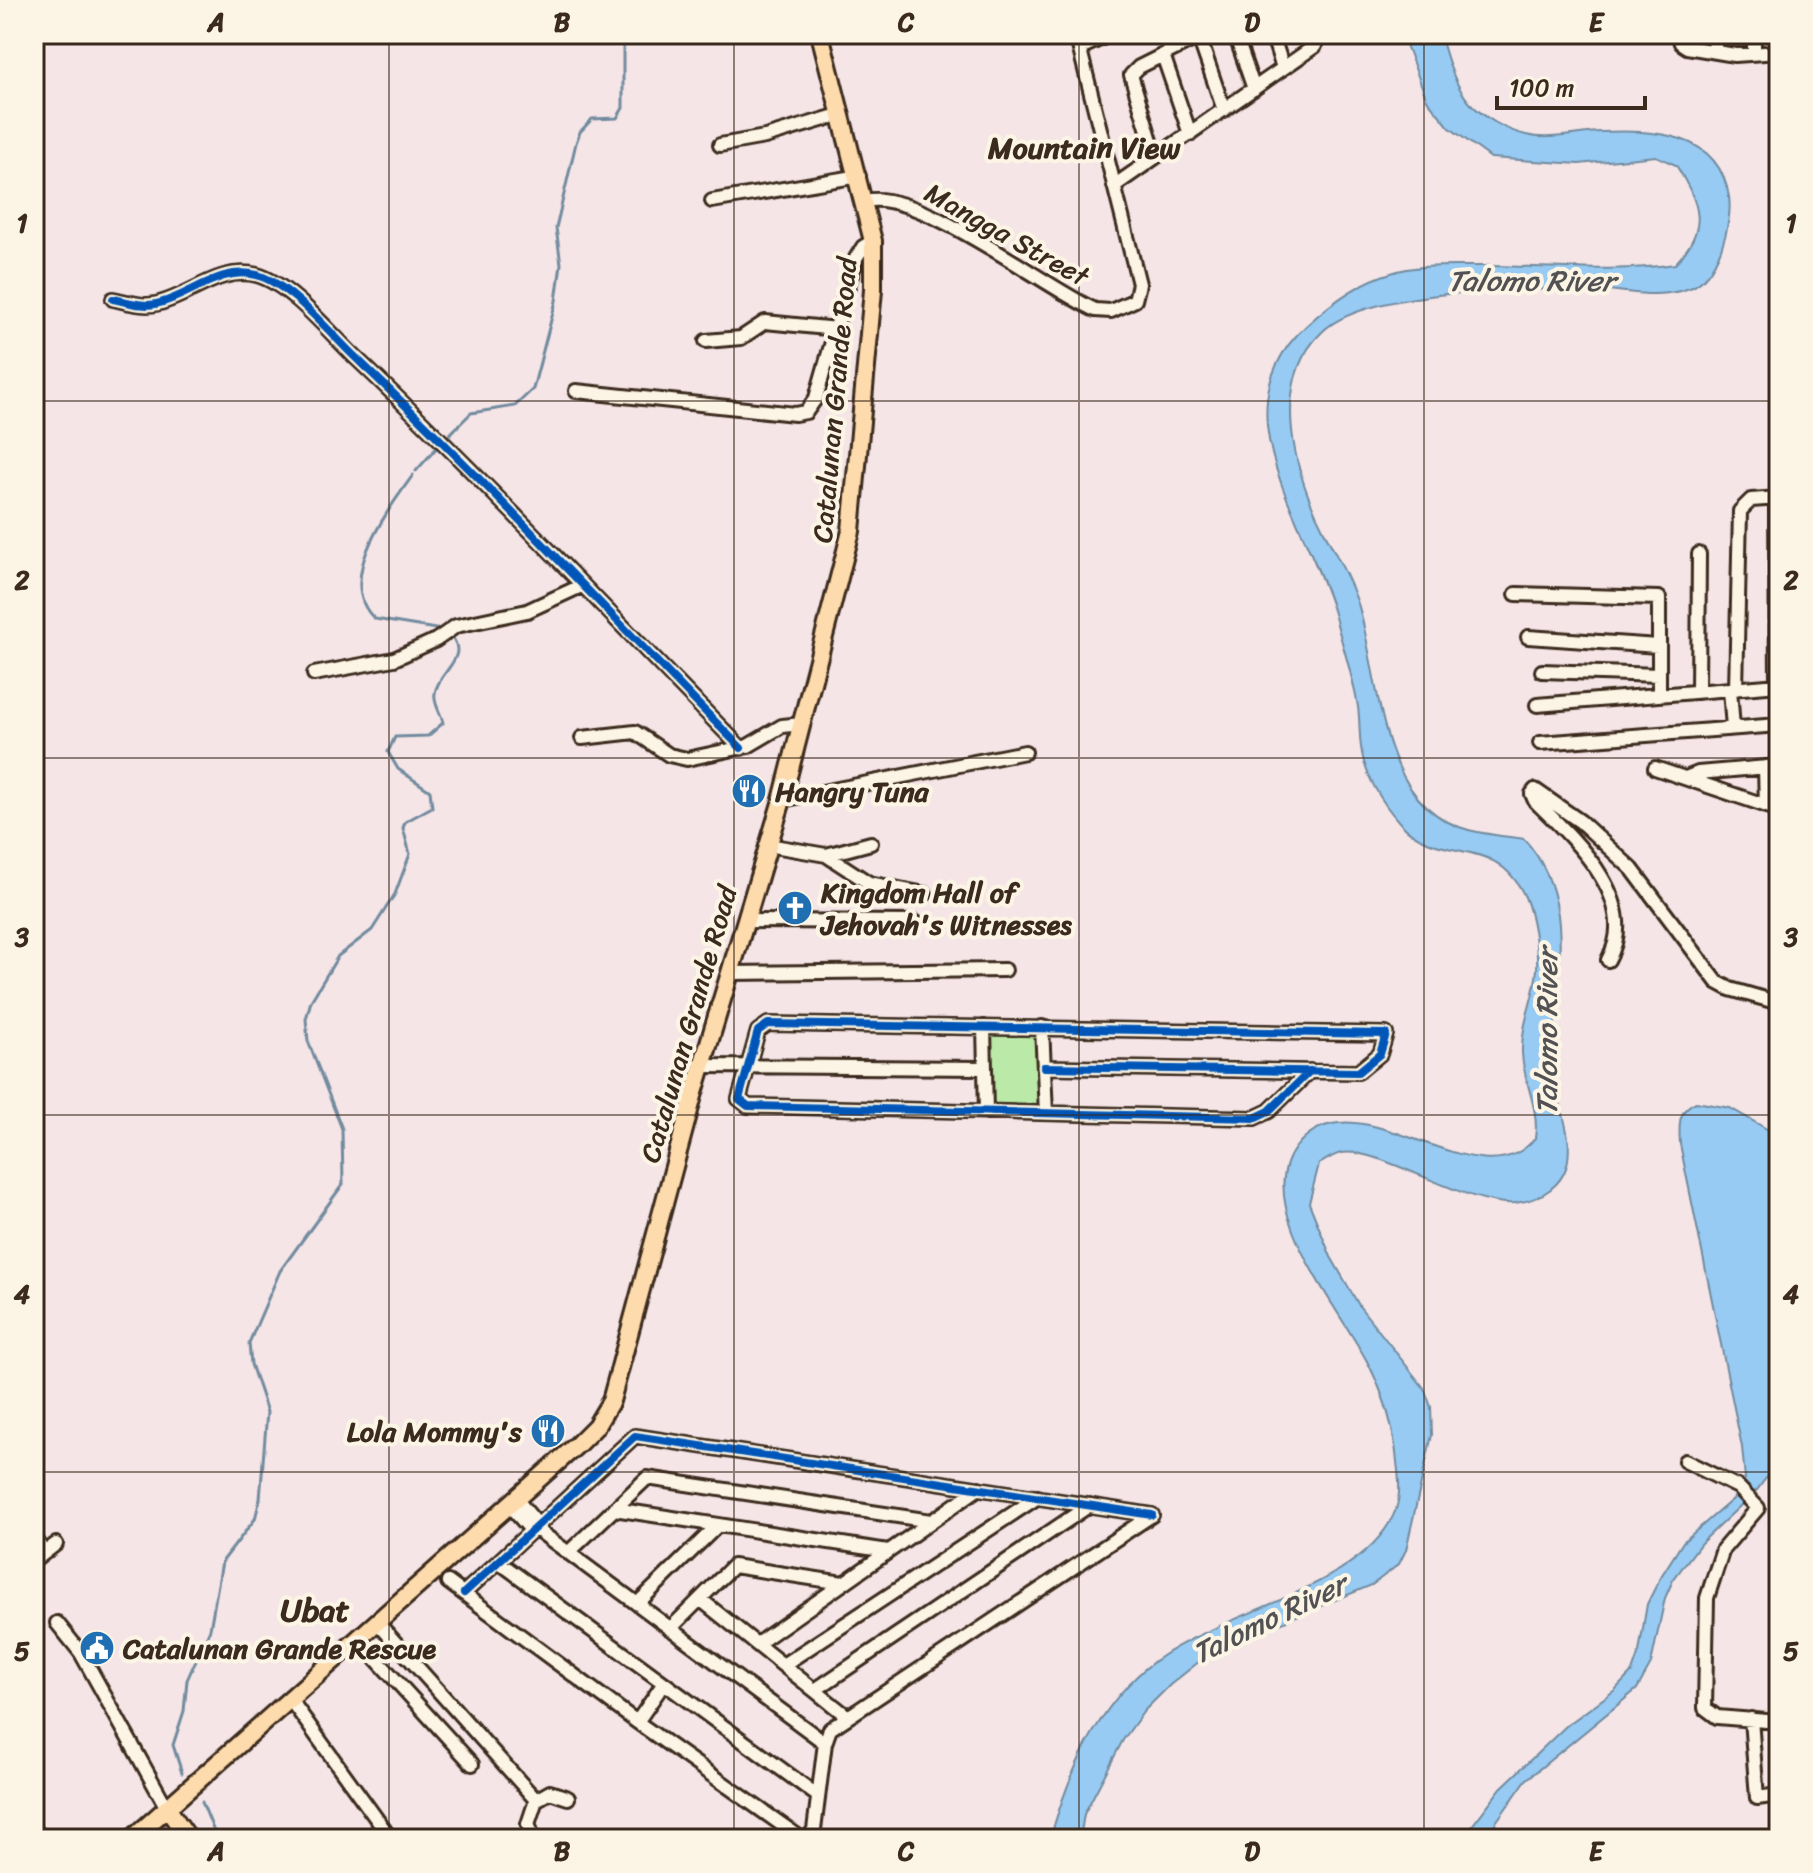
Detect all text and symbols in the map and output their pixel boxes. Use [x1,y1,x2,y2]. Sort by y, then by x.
text: A [206,0,225,45]
text: B [554,0,571,45]
text: C [897,0,915,45]
text: D [1244,0,1260,45]
text: E [1589,0,1606,45]
scale bar [1497,60,1645,110]
text: 100 m [1509,67,1574,109]
district label: Mountain View [987,121,1181,175]
street label: Mangga Street [915,169,1100,301]
text: 1 [16,200,28,246]
text: 1 [1785,200,1797,246]
street label: Catalunan Grande Road [798,253,872,545]
water label: Talomo River [1448,254,1620,308]
text: 2 [13,557,30,603]
text: 2 [1782,557,1799,603]
place label: Hangry Tuna [775,767,930,816]
restaurant icon: Hangry Tuna [730,772,768,810]
place label: Kingdom Hall of Jehovah's Witnesses [819,868,1072,949]
street label: Catalunan Grande Road [625,878,752,1168]
church icon: Kingdom Hall of Jehovah's Witnesses [776,889,814,927]
text: 3 [14,914,30,960]
text: 3 [1783,914,1799,960]
water label: Talomo River [1520,943,1574,1115]
text: 4 [14,1271,30,1317]
text: 4 [1783,1271,1799,1317]
place label: Lola Mommy's [347,1407,523,1456]
restaurant icon: Lola Mommy's [529,1412,567,1450]
water label: Talomo River [1182,1556,1361,1680]
district label: Ubat [281,1582,349,1639]
place label: Catalunan Grande Rescue [122,1624,436,1673]
text: 5 [14,1628,30,1674]
text: 5 [1783,1628,1799,1674]
public building icon: Catalunan Grande Rescue [78,1629,116,1667]
text: A [206,1828,225,1873]
text: B [554,1828,571,1873]
text: C [897,1828,915,1873]
text: D [1244,1828,1260,1873]
text: E [1589,1828,1606,1873]

